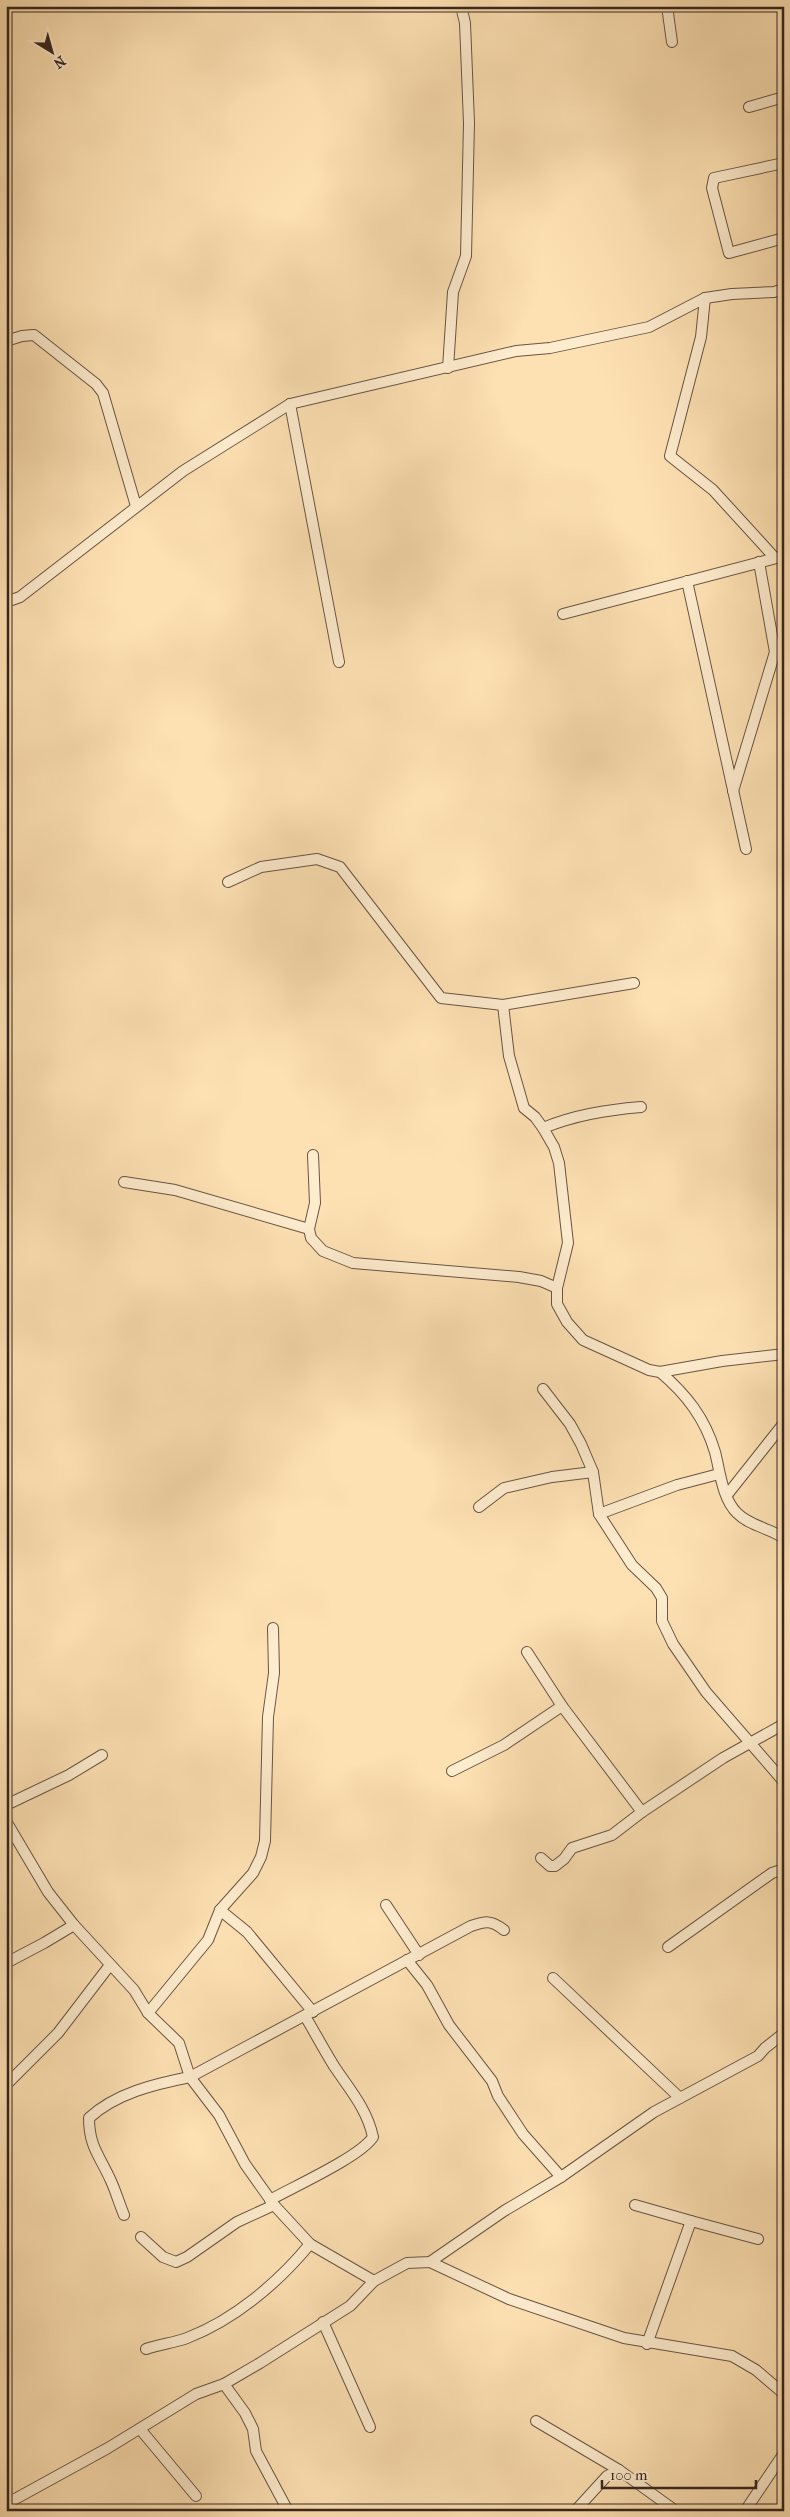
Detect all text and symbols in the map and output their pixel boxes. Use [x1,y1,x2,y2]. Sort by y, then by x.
north arrow [28,28,78,78]
text: N [50,52,69,72]
scale bar [602,2457,756,2489]
text: 100 m [610,2466,648,2484]

